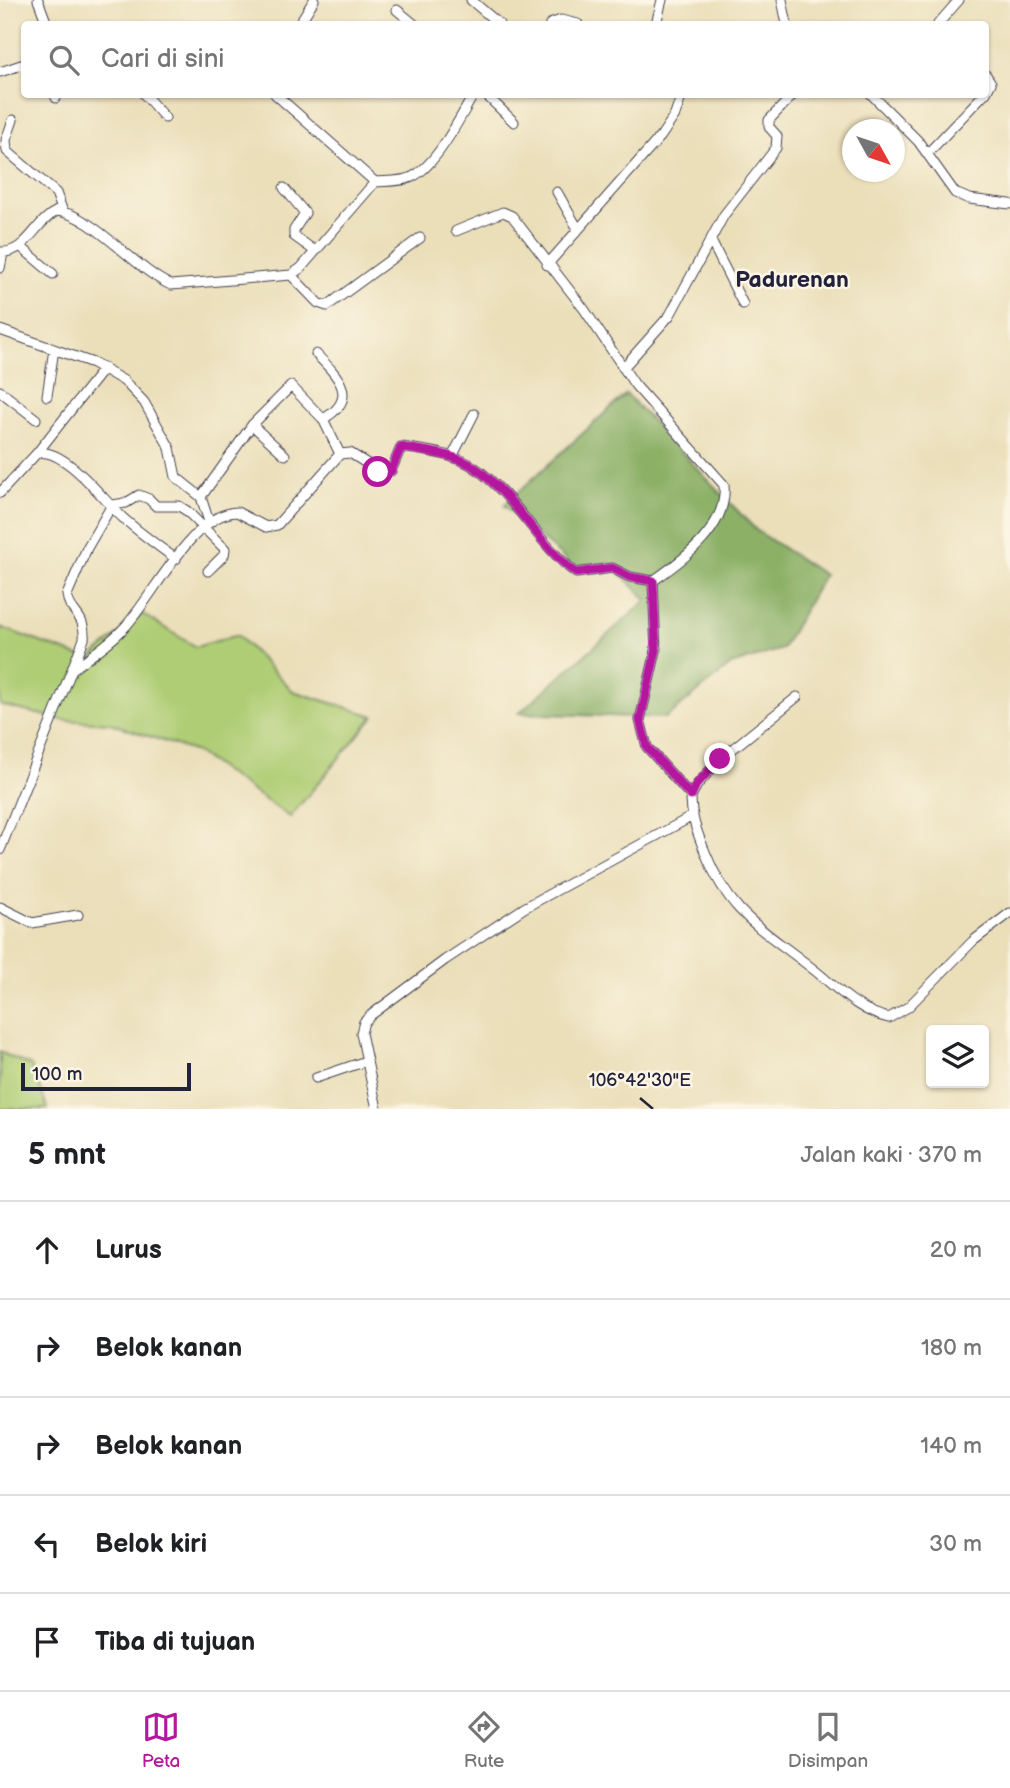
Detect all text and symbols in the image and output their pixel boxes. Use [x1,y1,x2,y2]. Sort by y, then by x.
search box [21,21,989,98]
icon: search [45,41,83,79]
text: Cari di sini [101,44,224,75]
north arrow [842,119,905,182]
district label: Padurenan [735,266,849,294]
route start [362,456,393,487]
route end [704,743,735,774]
map controls [926,1025,989,1088]
button: layers [926,1025,989,1088]
scale bar [21,1060,191,1092]
text: 100 m [32,1063,83,1086]
text: 106°42'30"E [589,1070,691,1091]
text: 5 mnt [28,1137,106,1173]
text: Jalan kaki · 370 m [801,1141,982,1169]
icon: ahead [28,1231,66,1269]
text: Lurus [95,1235,162,1266]
text: 20 m [930,1236,982,1264]
icon: right [28,1329,66,1367]
text: Belok kanan [95,1333,242,1364]
text: 180 m [921,1334,982,1362]
icon: right [28,1427,66,1465]
text: Belok kanan [95,1431,242,1462]
text: 140 m [920,1432,982,1460]
icon: left [28,1525,66,1563]
text: Belok kiri [95,1529,207,1560]
text: 30 m [929,1530,982,1558]
icon: arrive [28,1623,66,1661]
text: Tiba di tujuan [95,1627,255,1658]
tab: Peta [142,1708,180,1773]
tab: Rute [464,1708,504,1773]
tab: Disimpan [788,1708,868,1773]

